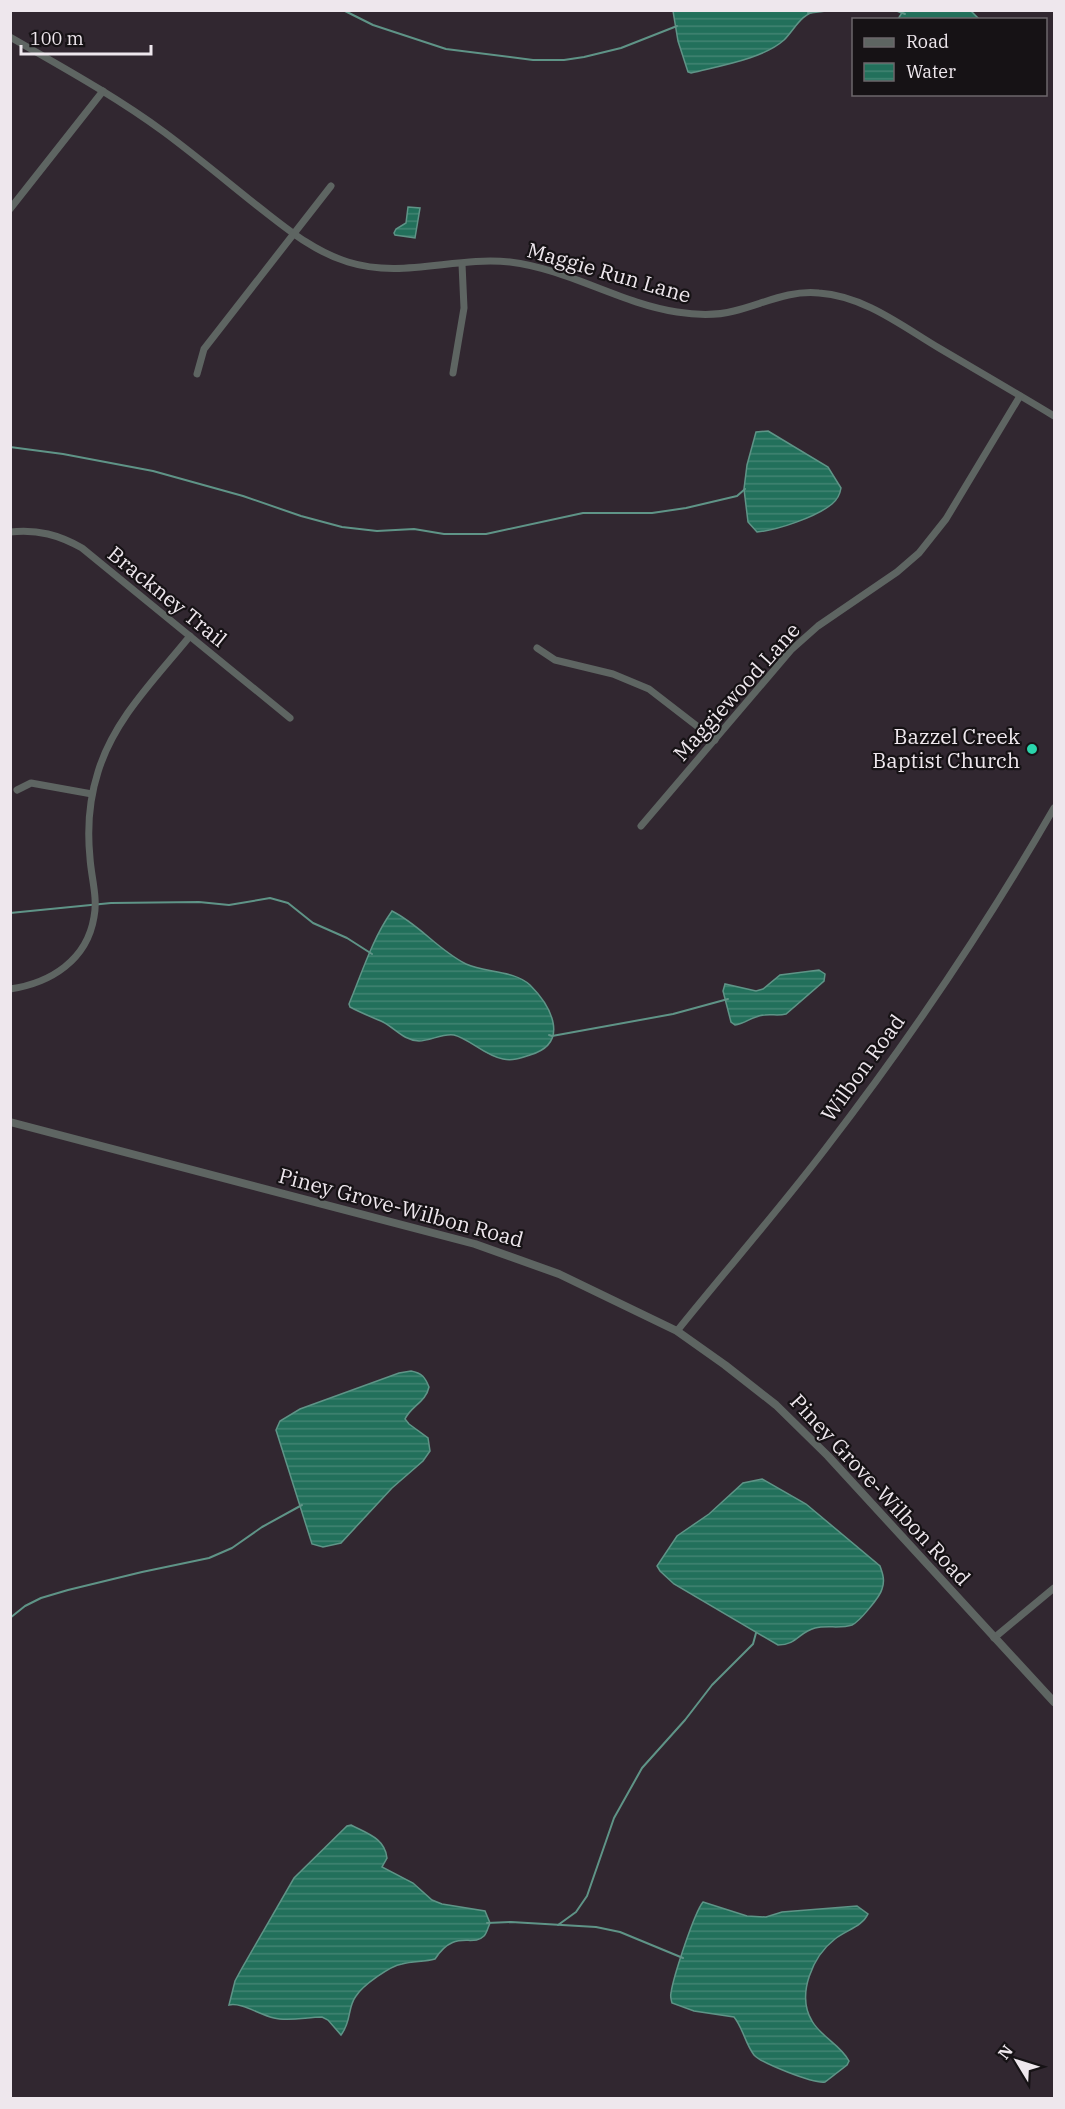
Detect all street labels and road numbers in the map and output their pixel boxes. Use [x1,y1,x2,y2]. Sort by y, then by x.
street label: Maggie Run Lane [524,235,694,309]
street label: Brackney Trail [102,540,233,653]
street label: Maggiewood Lane [667,616,806,766]
street label: Wilbon Road [814,1008,911,1127]
street label: Piney Grove-Wilbon Road [276,1161,527,1253]
street label: Piney Grove-Wilbon Road [784,1387,977,1591]

